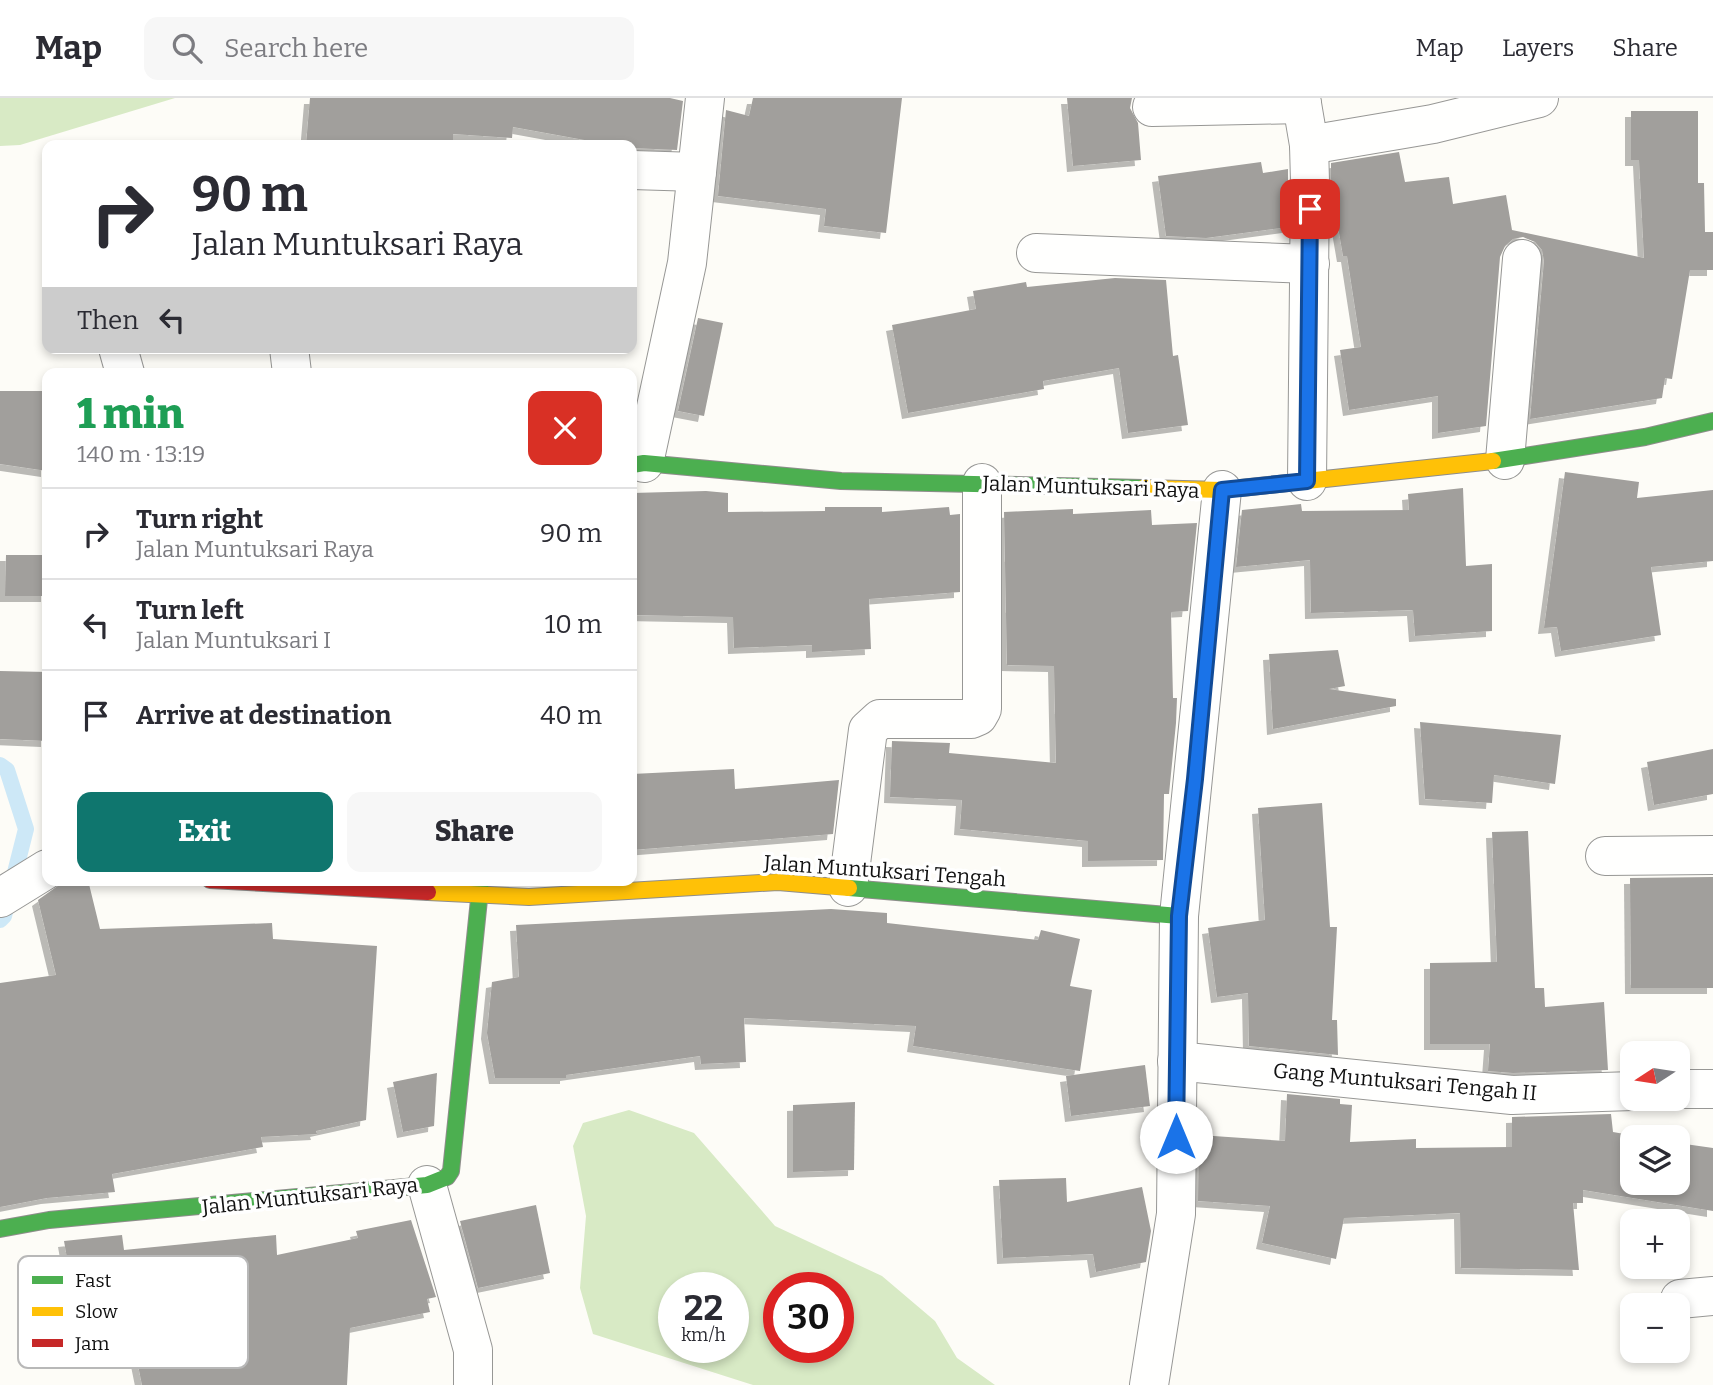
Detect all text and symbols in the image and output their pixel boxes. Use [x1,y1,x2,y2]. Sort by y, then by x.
search box [144,17,634,80]
text: Map [35,28,102,68]
icon: search [168,29,206,67]
text: Search here [224,33,368,64]
text: Map [1416,34,1464,62]
text: Layers [1502,34,1574,62]
text: Share [1612,34,1678,62]
text: 90 m [192,165,308,224]
icon: right [77,168,168,259]
pin [1280,179,1340,239]
icon: arrive [1291,190,1329,228]
text: Jalan Muntuksari Raya [192,225,523,263]
icon: left [153,301,191,339]
text: Then [77,305,139,336]
text: 1 min [77,389,184,439]
button: close [528,391,602,465]
text: 140 m · 13:19 [77,440,205,468]
street label: Jalan Muntuksari Raya [981,470,1200,504]
text: Turn right [136,504,263,535]
icon: right [77,515,115,553]
text: 90 m [540,518,602,549]
text: Jalan Muntuksari Raya [136,535,374,563]
text: Turn left [136,595,244,626]
icon: left [77,606,115,644]
text: 10 m [545,609,602,640]
text: Jalan Muntuksari I [136,626,331,654]
icon: arrive [77,697,115,735]
text: Arrive at destination [136,700,391,731]
text: 40 m [540,700,602,731]
button: Exit [77,792,333,872]
button: Share [347,792,602,872]
street label: Jalan Muntuksari Tengah [762,849,1007,892]
north arrow [1620,1041,1690,1111]
map controls [1620,1041,1690,1363]
street label: Gang Muntuksari Tengah II [1272,1058,1538,1106]
position arrow [1139,1100,1213,1174]
button: layers [1620,1125,1690,1195]
street label: Jalan Muntuksari Raya [200,1172,420,1220]
button: + [1620,1209,1690,1279]
legend [18,1256,248,1368]
text: Fast [75,1269,112,1292]
speed limit sign: 30 [763,1272,854,1363]
text: 22 [684,1287,723,1329]
button: − [1620,1293,1690,1363]
text: Slow [75,1300,118,1323]
text: km/h [681,1324,726,1346]
text: Jam [74,1332,109,1355]

